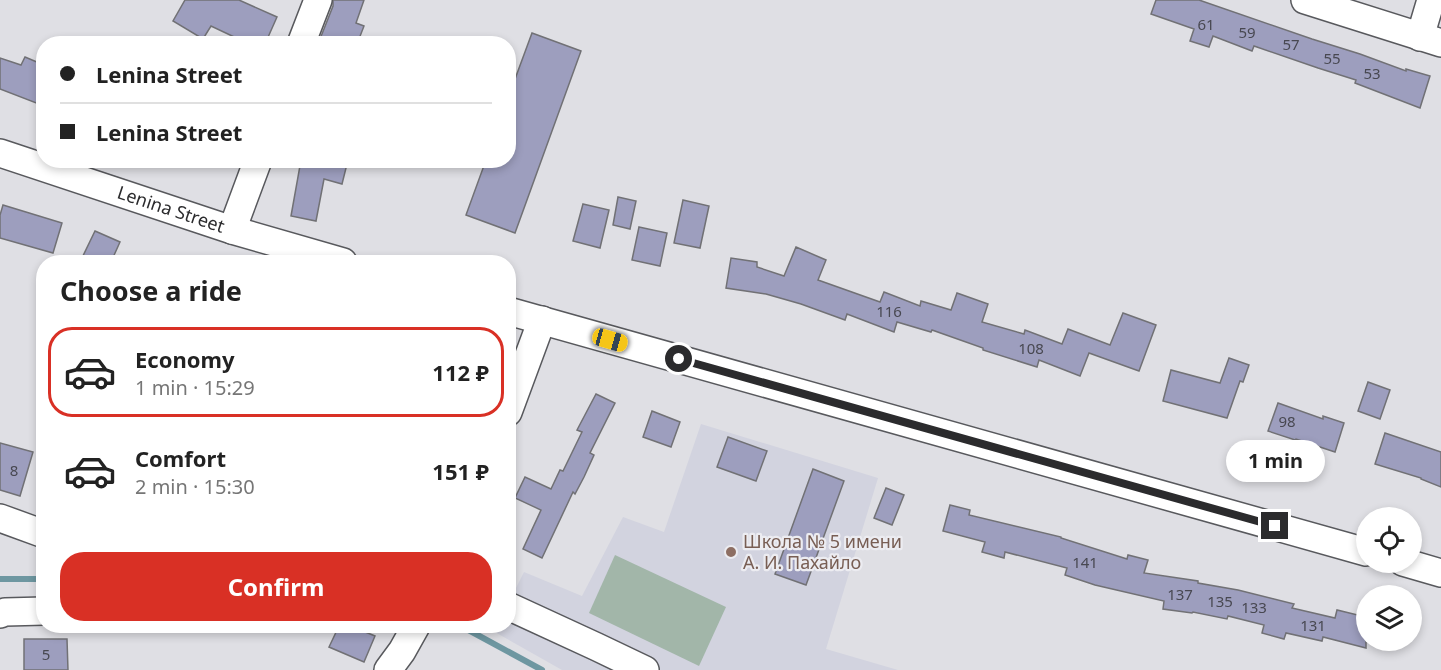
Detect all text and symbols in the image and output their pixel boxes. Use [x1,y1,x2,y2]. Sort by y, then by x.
house number: 61 [1197,14,1215,34]
house number: 59 [1238,22,1256,42]
house number: 57 [1282,34,1300,54]
house number: 55 [1323,48,1341,68]
text: Lenina Street [96,59,242,89]
house number: 53 [1363,63,1381,83]
text: Lenina Street [96,117,242,147]
street label: Lenina Street [114,180,228,238]
text: Choose a ride [60,272,242,309]
house number: 116 [876,301,902,321]
car [590,326,630,354]
house number: 108 [1018,338,1044,358]
text: Economy [135,344,234,374]
icon: car [63,345,117,399]
route start [665,345,692,372]
text: 112 ₽ [432,357,489,387]
text: 1 min · 15:29 [135,374,255,401]
house number: 98 [1278,411,1296,431]
callout: 1 min [1226,439,1324,481]
text: Comfort [135,443,226,473]
icon: car [63,444,117,498]
text: 1 min [1248,447,1303,474]
text: 151 ₽ [432,456,489,486]
house number: 8 [10,460,18,480]
text: 2 min · 15:30 [135,473,255,500]
map controls [1356,507,1422,651]
button: locate [1356,507,1422,573]
route end [1261,512,1288,539]
place label: Школа № 5 имени А. И. Пахайло [743,529,902,574]
marker: Школа № 5 имени А. И. Пахайло [724,545,738,559]
button: Confirm [60,552,492,621]
house number: 141 [1072,552,1098,572]
house number: 137 [1167,584,1193,604]
button: layers [1356,585,1422,651]
house number: 135 [1207,591,1233,611]
house number: 133 [1241,597,1267,617]
house number: 131 [1300,615,1326,635]
house number: 5 [42,644,50,664]

